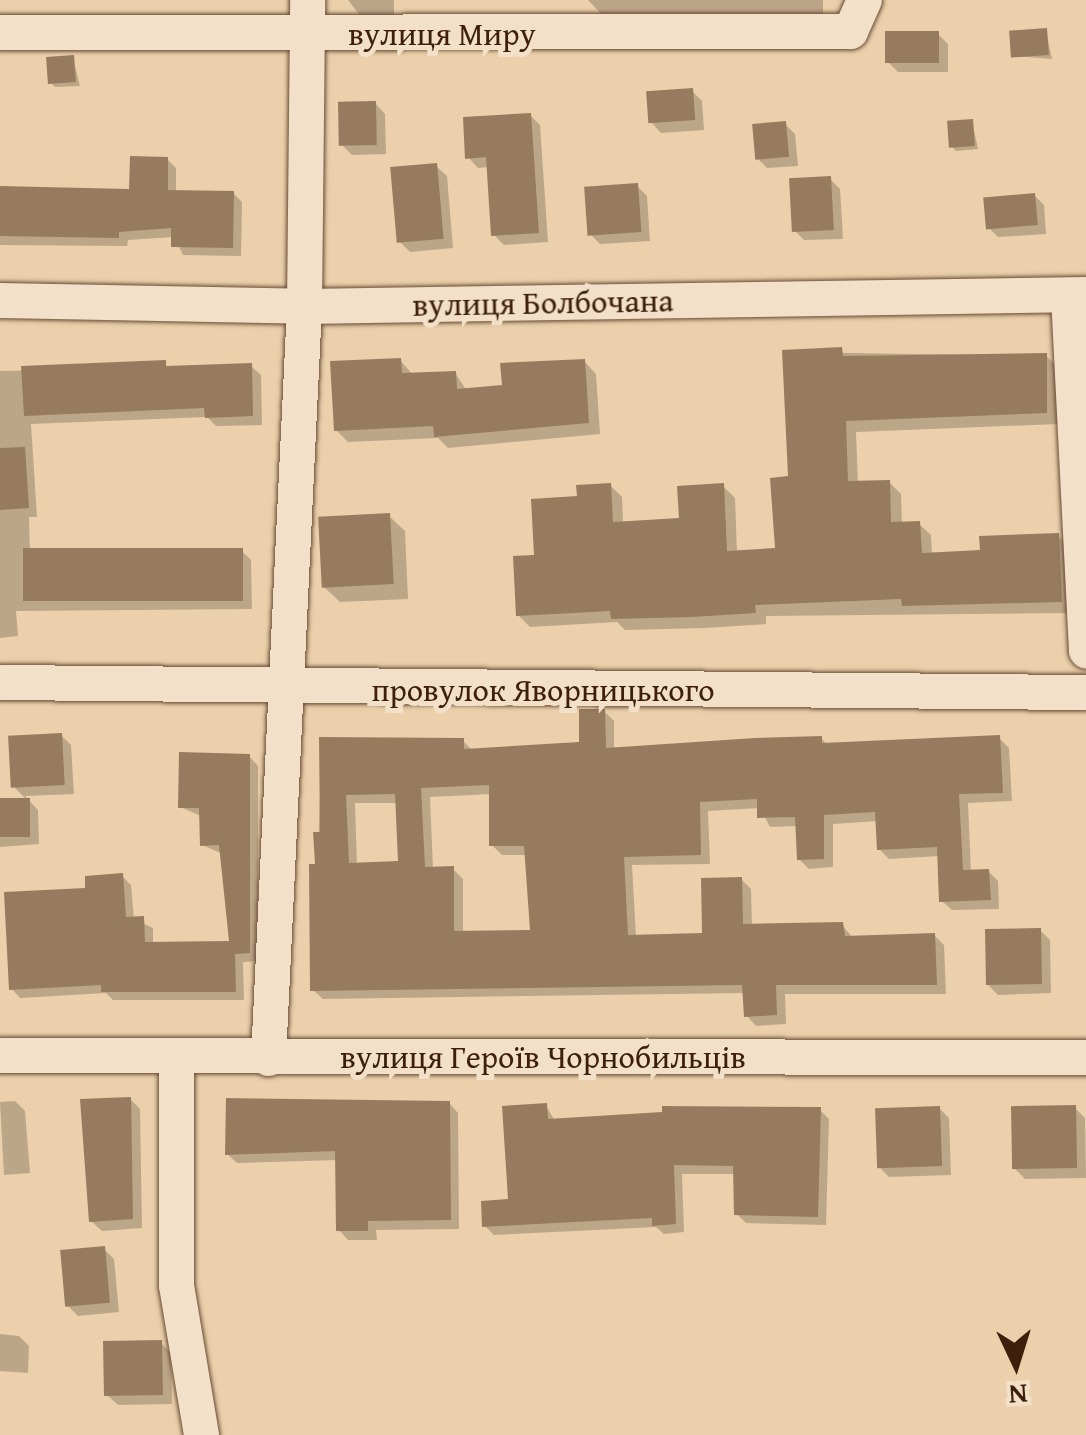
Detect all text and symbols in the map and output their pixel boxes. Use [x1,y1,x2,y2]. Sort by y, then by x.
street label: вулиця Миру [348,15,536,53]
street label: вулиця Болбочана [412,282,674,324]
street label: провулок Яворницького [371,671,715,709]
street label: вулиця Героїв Чорнобильців [340,1038,746,1076]
north arrow [966,1315,1066,1415]
text: N [1007,1374,1029,1417]

